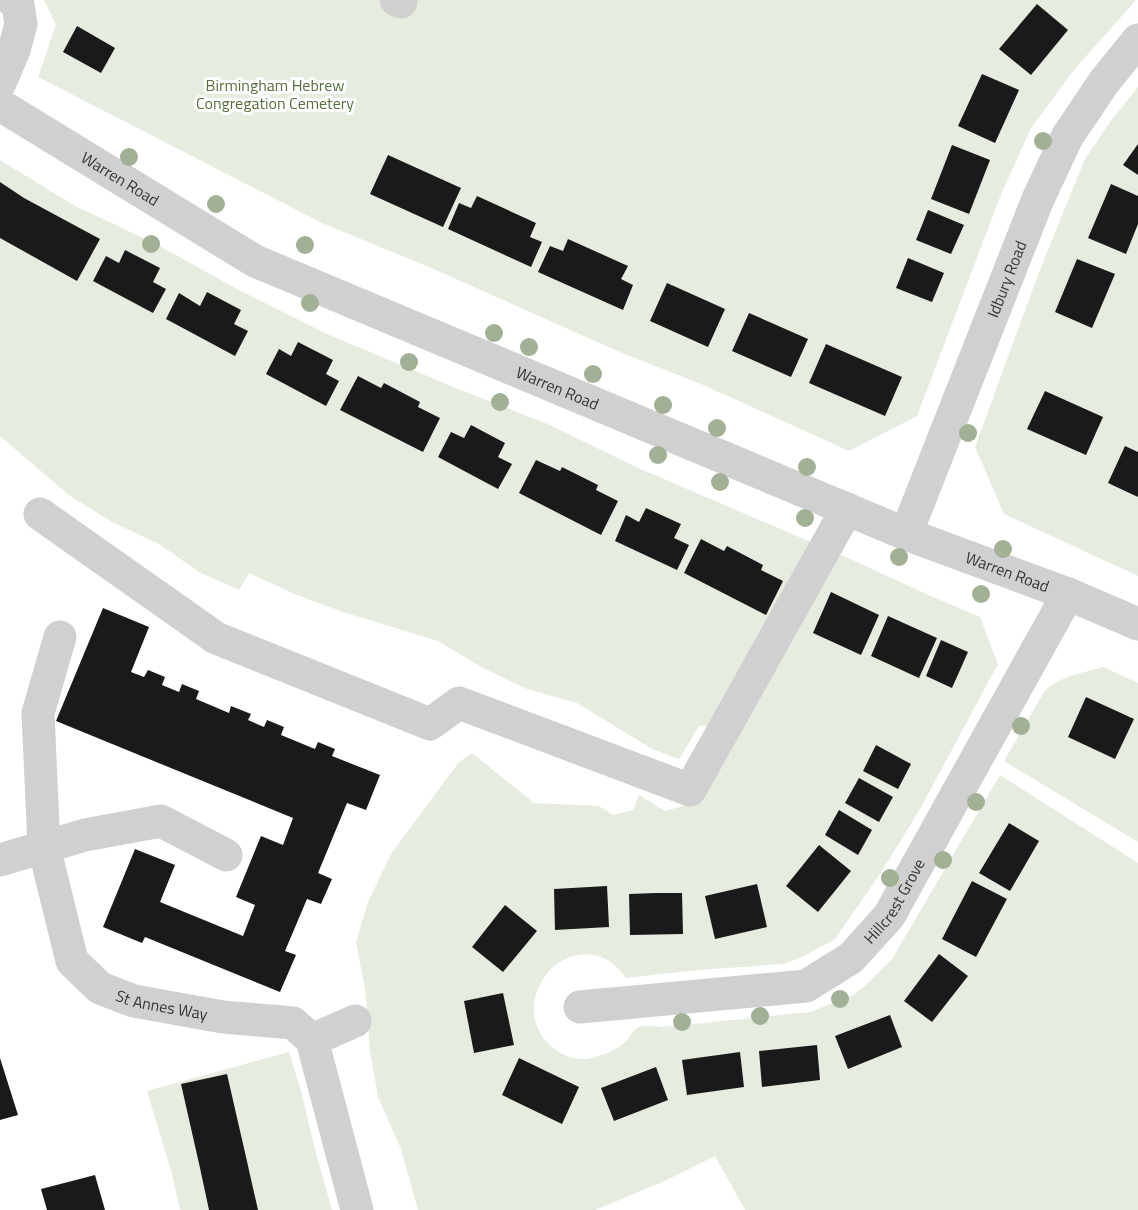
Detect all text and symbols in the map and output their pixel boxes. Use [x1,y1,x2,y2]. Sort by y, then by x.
park label: Birmingham Hebrew Congregation Cemetery [196,73,354,115]
street label: Warren Road [77,145,164,212]
street label: Idbury Road [980,237,1032,321]
street label: Warren Road [512,360,603,416]
street label: Warren Road [962,545,1053,598]
street label: Hillcrest Grove [858,854,931,949]
street label: St Annes Way [112,983,210,1026]

